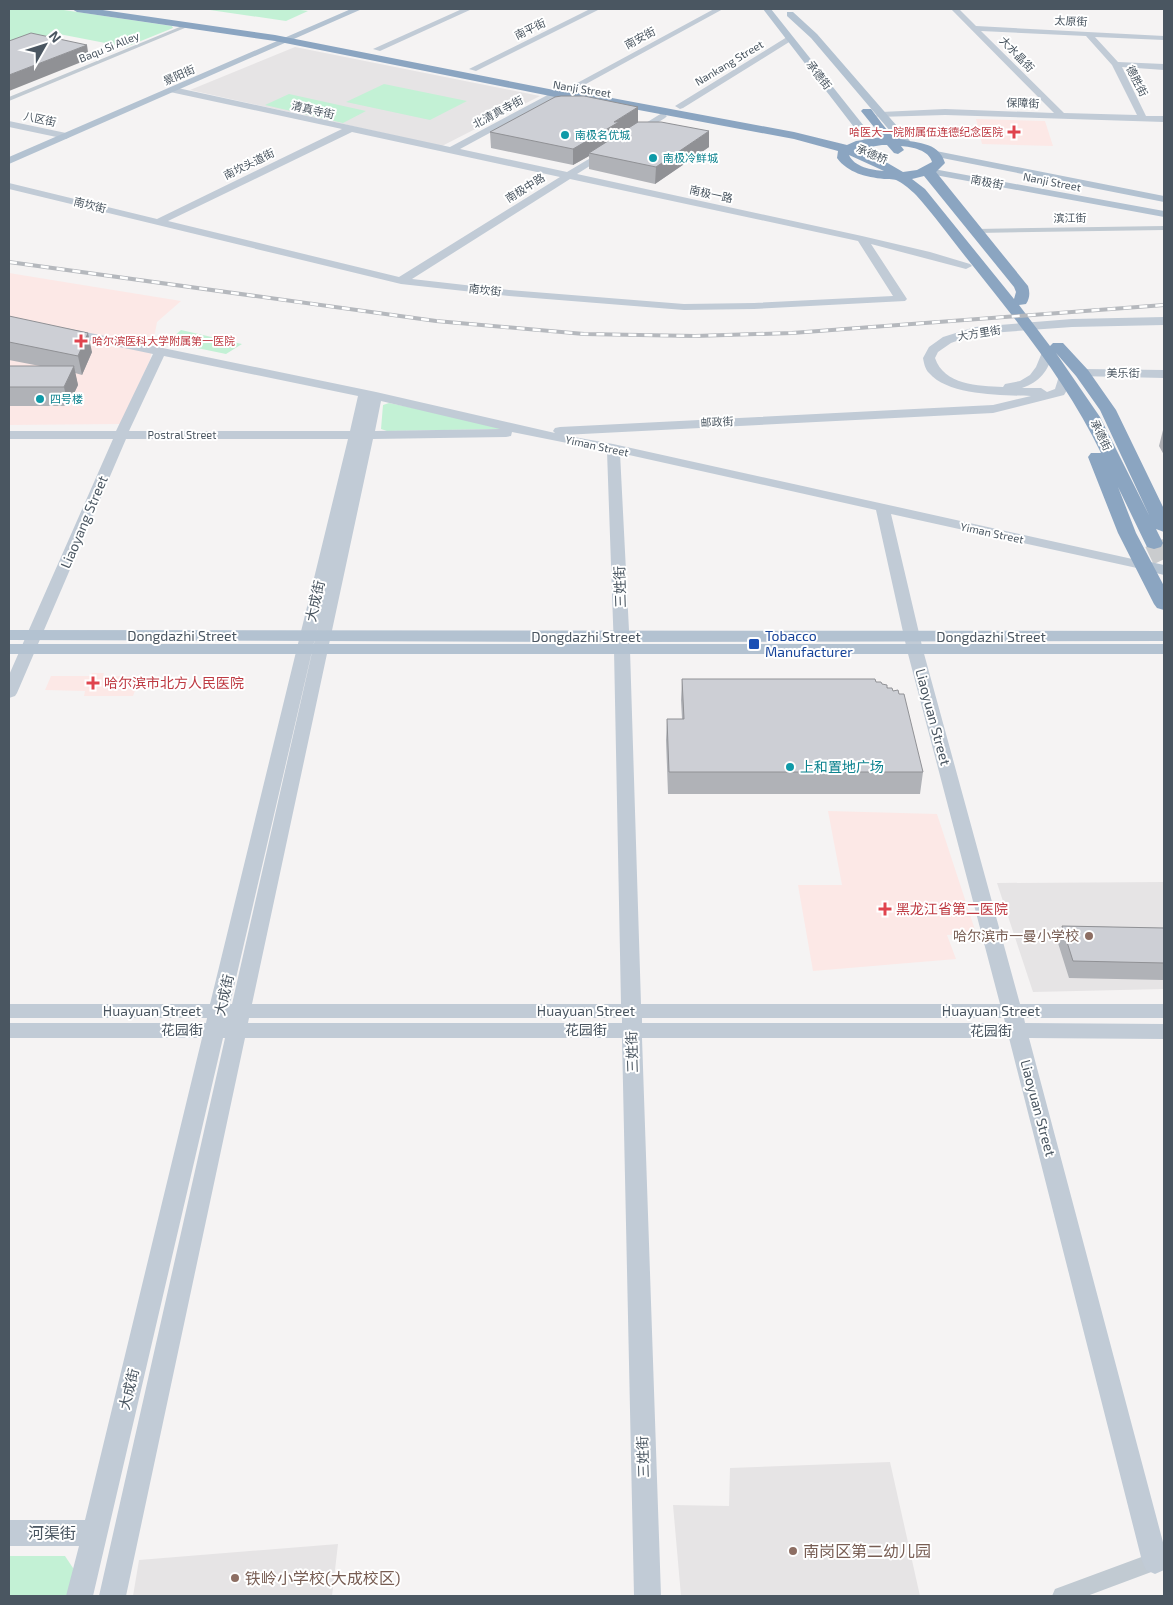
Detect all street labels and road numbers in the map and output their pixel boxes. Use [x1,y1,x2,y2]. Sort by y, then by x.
street label: 太原街 [1054,13,1088,28]
street label: 南平街 [512,15,547,42]
street label: 南安街 [622,24,657,51]
street label: Baqu Si Alley [77,28,141,65]
street label: 大水晶街 [997,33,1037,74]
street label: Nankang Street [692,37,765,88]
street label: 承德街 [804,58,835,92]
street label: 景阳街 [161,62,197,87]
street label: 德胜街 [1124,63,1151,98]
street label: Nanji Street [552,77,612,101]
street label: 北清真寺街 [470,93,525,130]
street label: 保障街 [1006,95,1040,110]
street label: 清真寺街 [290,98,336,121]
street label: 八区街 [23,109,58,128]
street label: 承德桥 [854,141,890,166]
street label: 南坎头道街 [221,146,276,181]
street label: 南极中路 [503,170,547,205]
street label: Nanji Street [1022,170,1082,194]
street label: 南极街 [970,172,1005,191]
street label: 南极一路 [688,183,734,204]
street label: 南坎街 [73,194,108,215]
street label: 滨江街 [1053,211,1087,224]
street label: 南坎街 [468,281,502,298]
street label: 大方里街 [956,323,1002,342]
street label: 美乐街 [1107,366,1140,379]
street label: 邮政街 [700,414,734,429]
street label: 承德街 [1088,417,1115,452]
street label: Postral Street [148,428,216,441]
street label: Yiman Street [564,432,630,459]
street label: Liaoyang Street [56,473,111,571]
street label: Yiman Street [959,519,1025,546]
street label: 三姓街 [610,566,629,608]
street label: 大成街 [302,579,328,623]
street label: Dongdazhi Street [127,627,237,644]
street label: Dongdazhi Street [531,628,641,645]
street label: Dongdazhi Street [936,628,1046,645]
street label: Liaoyuan Street [912,667,955,767]
street label: 大成街 [211,973,237,1017]
street label: Huayuan Street [103,1002,201,1019]
street label: Huayuan Street [537,1002,635,1019]
street label: Huayuan Street [942,1002,1040,1019]
street label: 花园街 [161,1021,203,1038]
street label: 花园街 [565,1021,607,1038]
street label: 花园街 [970,1022,1012,1039]
street label: 三姓街 [622,1031,641,1073]
street label: Liaoyuan Street [1017,1058,1060,1158]
street label: 大成街 [115,1366,142,1411]
street label: 三姓街 [633,1436,652,1478]
street label: 河渠街 [28,1523,76,1542]

